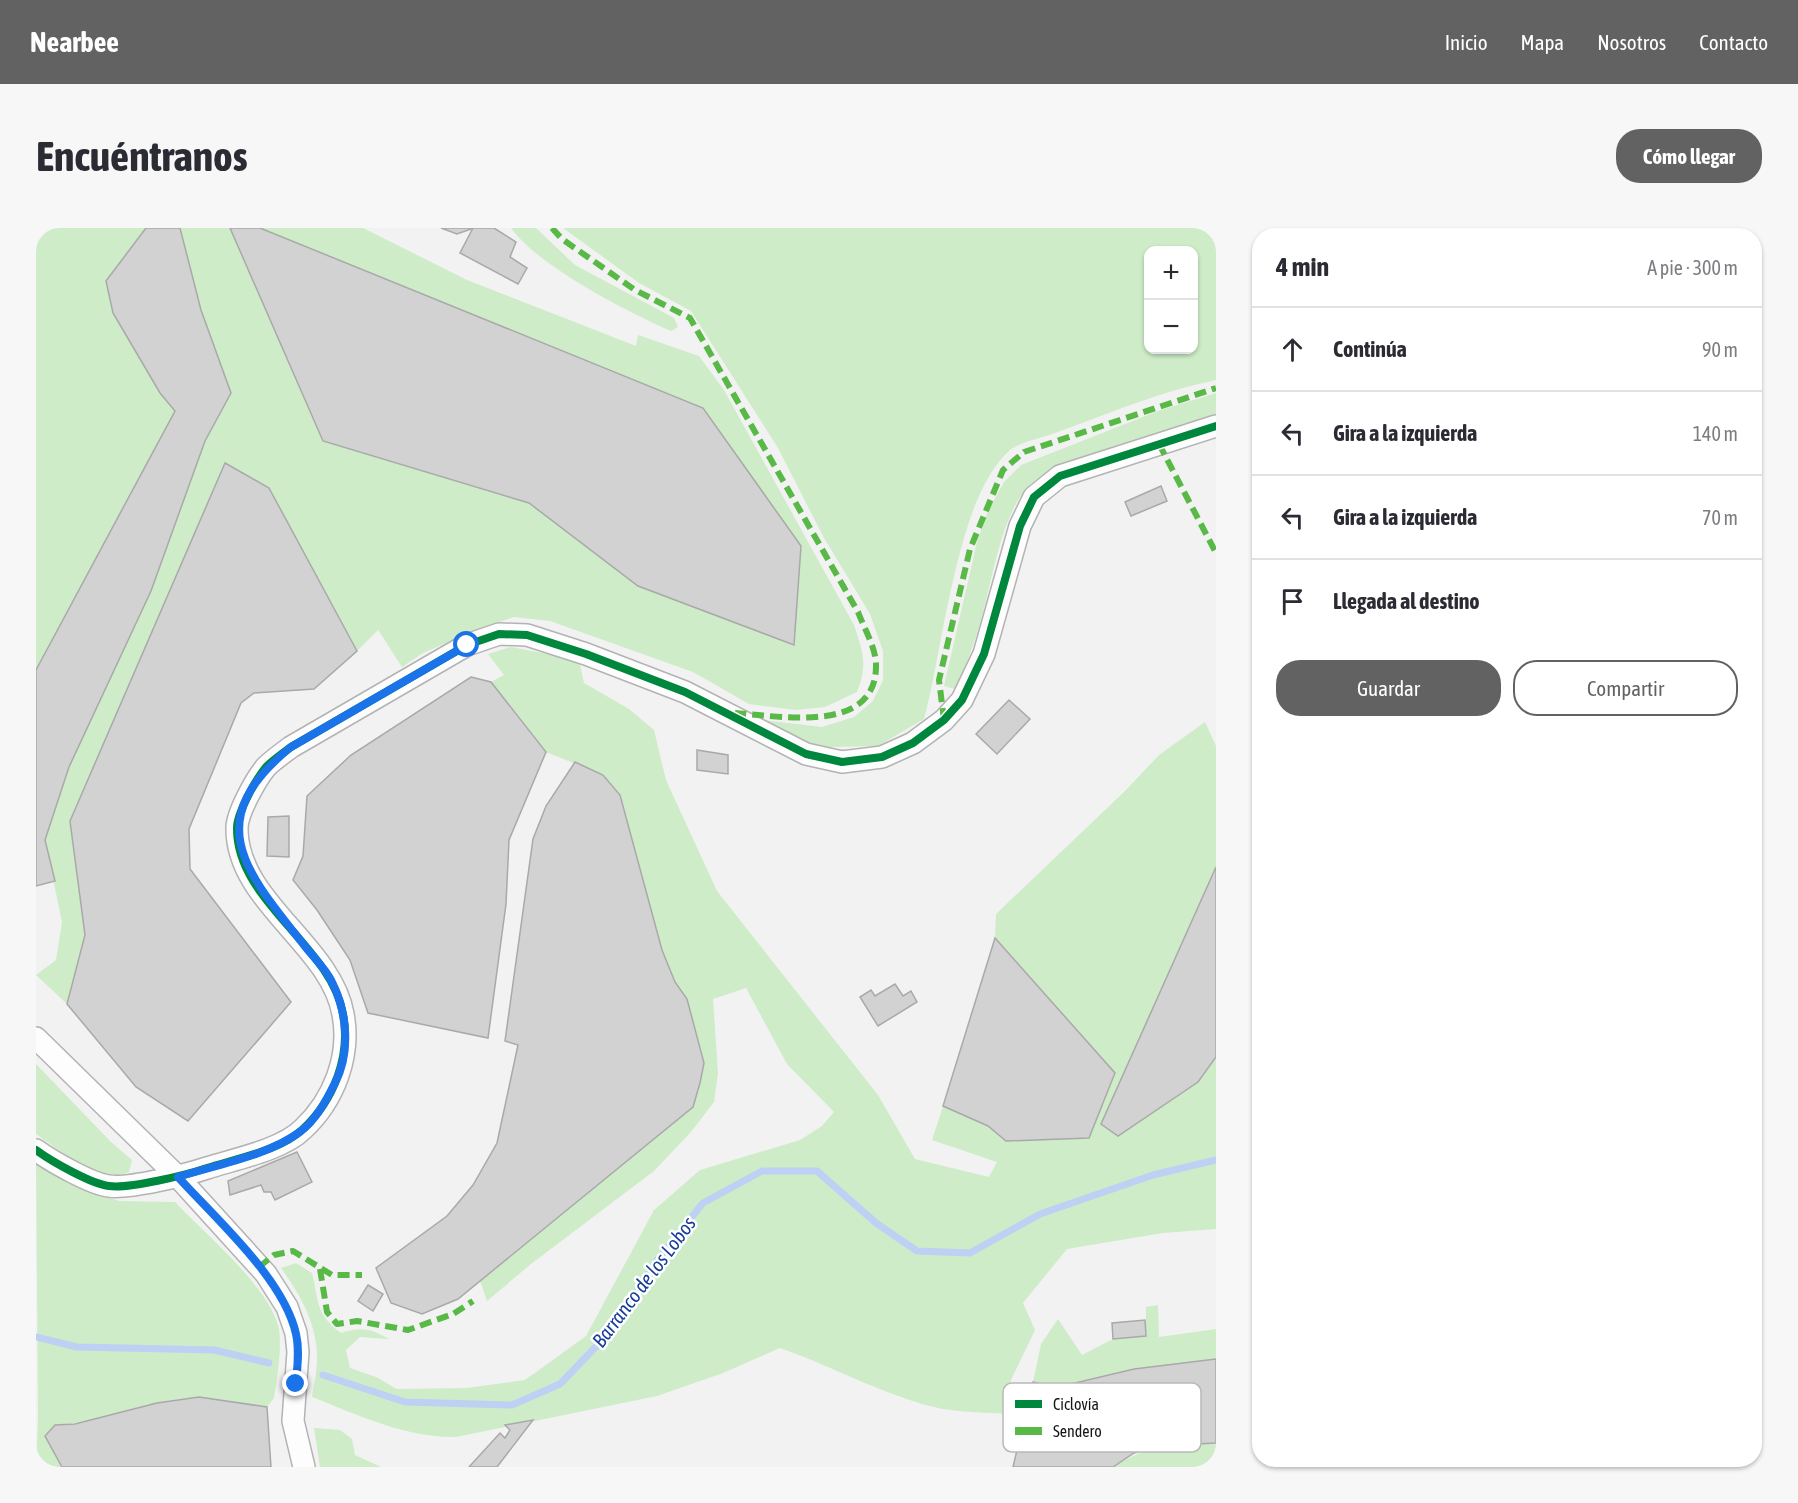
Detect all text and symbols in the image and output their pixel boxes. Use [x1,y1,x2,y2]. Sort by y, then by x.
text: Nearbee [30,26,119,58]
text: Inicio [1445,30,1488,54]
text: Mapa [1521,30,1564,54]
text: Nosotros [1597,30,1666,54]
text: Contacto [1699,30,1768,54]
button: Cómo llegar [1616,129,1762,183]
text: Encuéntranos [36,132,248,180]
map controls [1144,246,1198,354]
button: + [1144,246,1198,300]
text: 4 min [1276,252,1329,282]
text: A pie · 300 m [1647,256,1738,279]
button: − [1144,300,1198,354]
icon: ahead [1276,333,1309,366]
text: Continúa [1333,336,1407,362]
text: 90 m [1702,338,1738,361]
icon: left [1276,417,1309,450]
text: Gira a la izquierda [1333,420,1477,446]
text: 140 m [1693,422,1738,445]
icon: left [1276,501,1309,534]
text: Gira a la izquierda [1333,504,1477,530]
text: 70 m [1702,506,1738,529]
icon: arrive [1276,585,1309,618]
text: Llegada al destino [1333,588,1480,614]
route start [453,631,479,657]
button: Guardar [1276,660,1501,716]
button: Compartir [1513,660,1738,716]
water label: Barranco de los Lobos [587,1212,700,1351]
route end [282,1370,308,1396]
legend [1003,1383,1201,1452]
text: Ciclovía [1053,1395,1099,1413]
text: Sendero [1053,1422,1102,1440]

